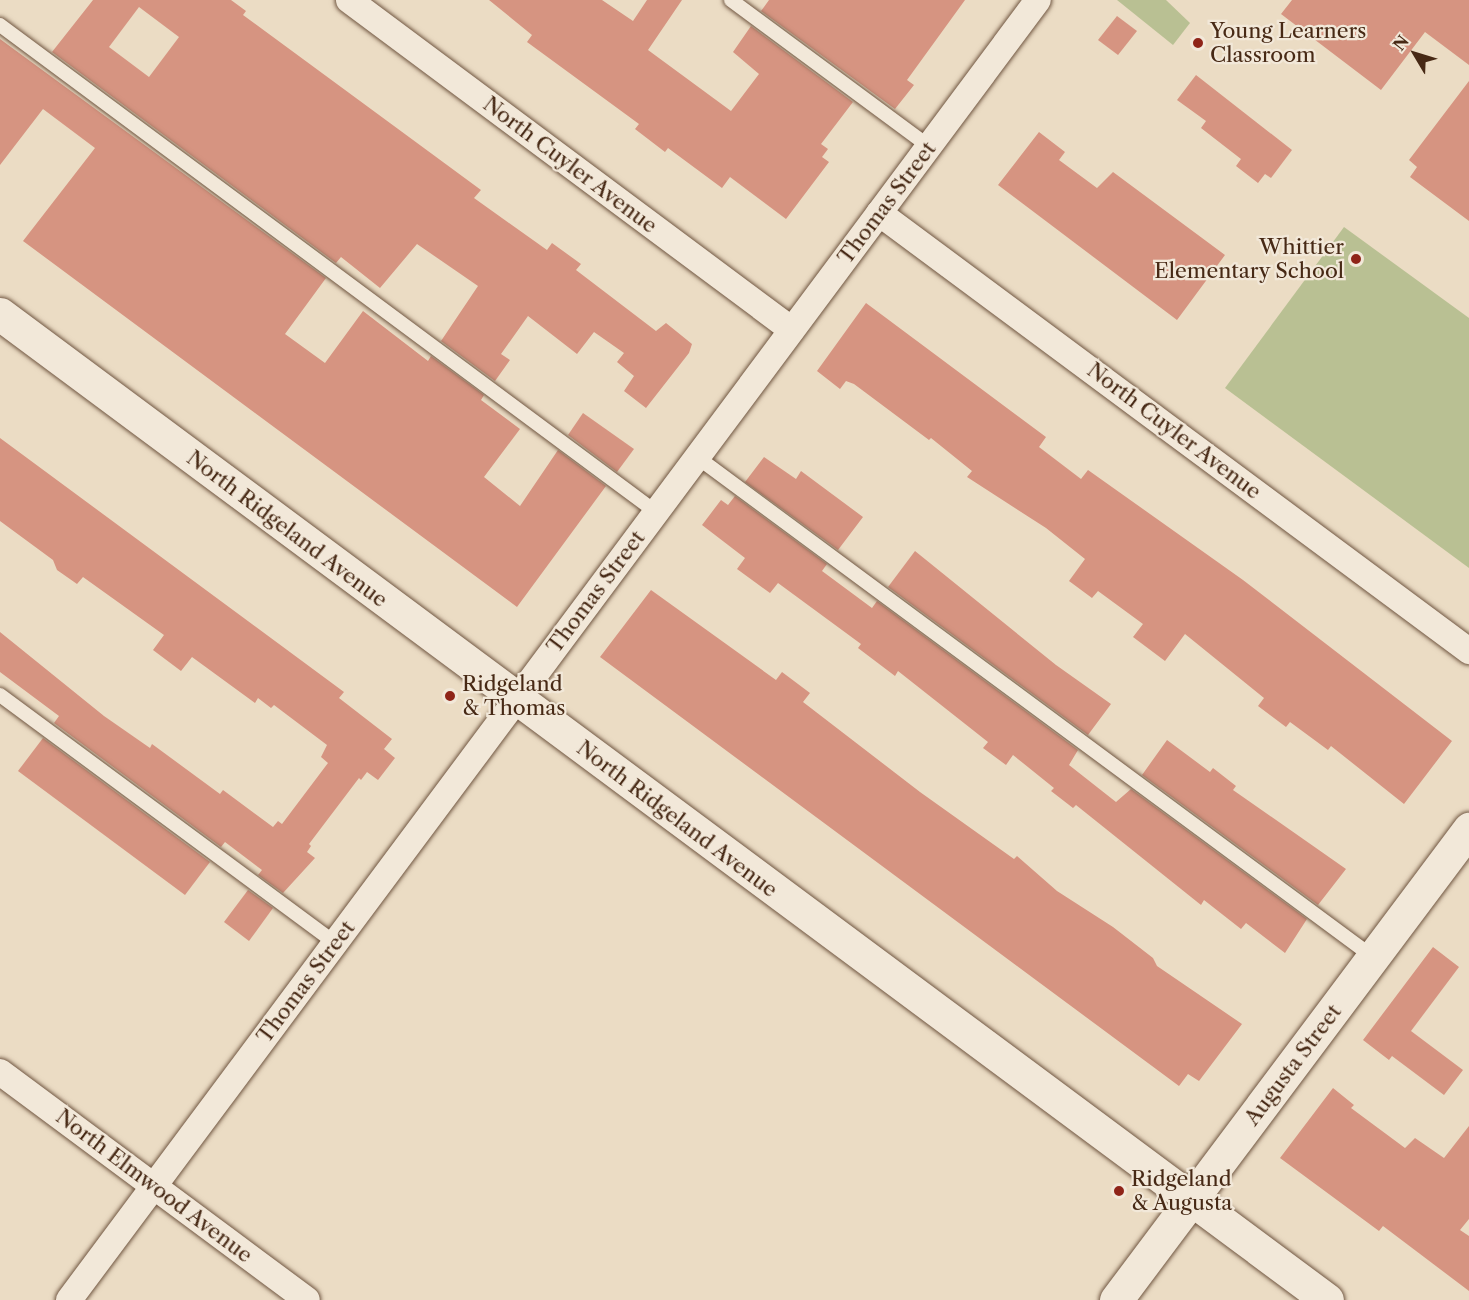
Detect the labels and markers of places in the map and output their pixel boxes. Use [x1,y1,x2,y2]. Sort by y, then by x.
place label: Young Learners Classroom [1210,18,1366,68]
marker: Young Learners Classroom [1191,36,1205,50]
place label: Whittier Elementary School [1154,234,1344,284]
marker: Whittier Elementary School [1349,252,1363,266]
place label: Ridgeland & Thomas [462,671,566,721]
marker: Ridgeland & Thomas [443,689,457,703]
place label: Ridgeland & Augusta [1131,1166,1233,1216]
marker: Ridgeland & Augusta [1112,1184,1126,1198]

